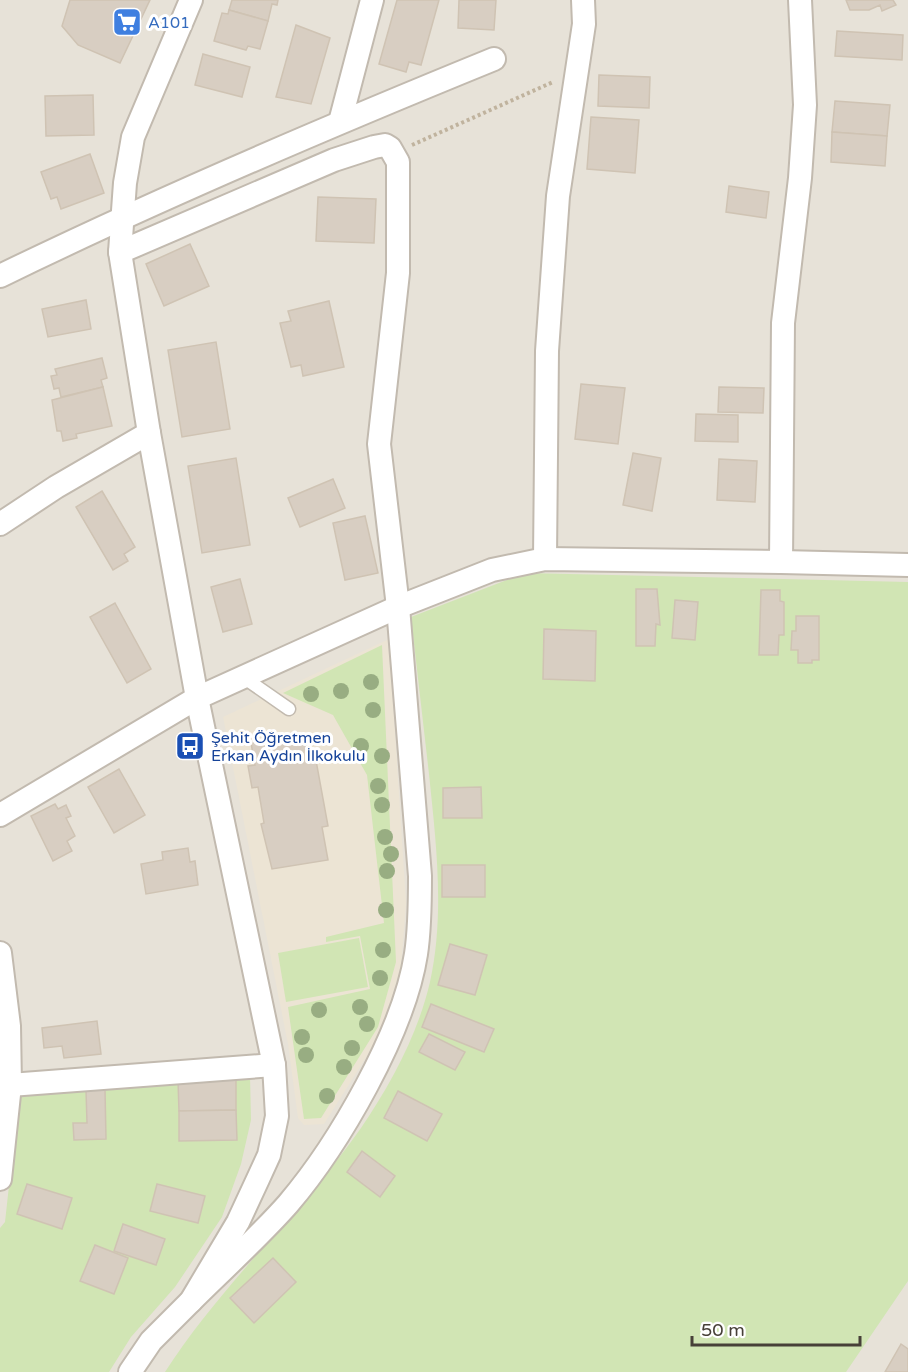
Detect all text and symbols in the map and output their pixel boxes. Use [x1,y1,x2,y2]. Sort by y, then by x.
supermarket icon: A101 [111,6,143,38]
place label: A101 [148,13,190,33]
place label: Şehit Öğretmen Erkan Aydın İlkokulu [211,728,365,766]
bus stop icon: Şehit Öğretmen Erkan Aydın İlkokulu [174,730,206,762]
scale bar [692,1309,860,1347]
text: 50 m [701,1319,745,1341]

